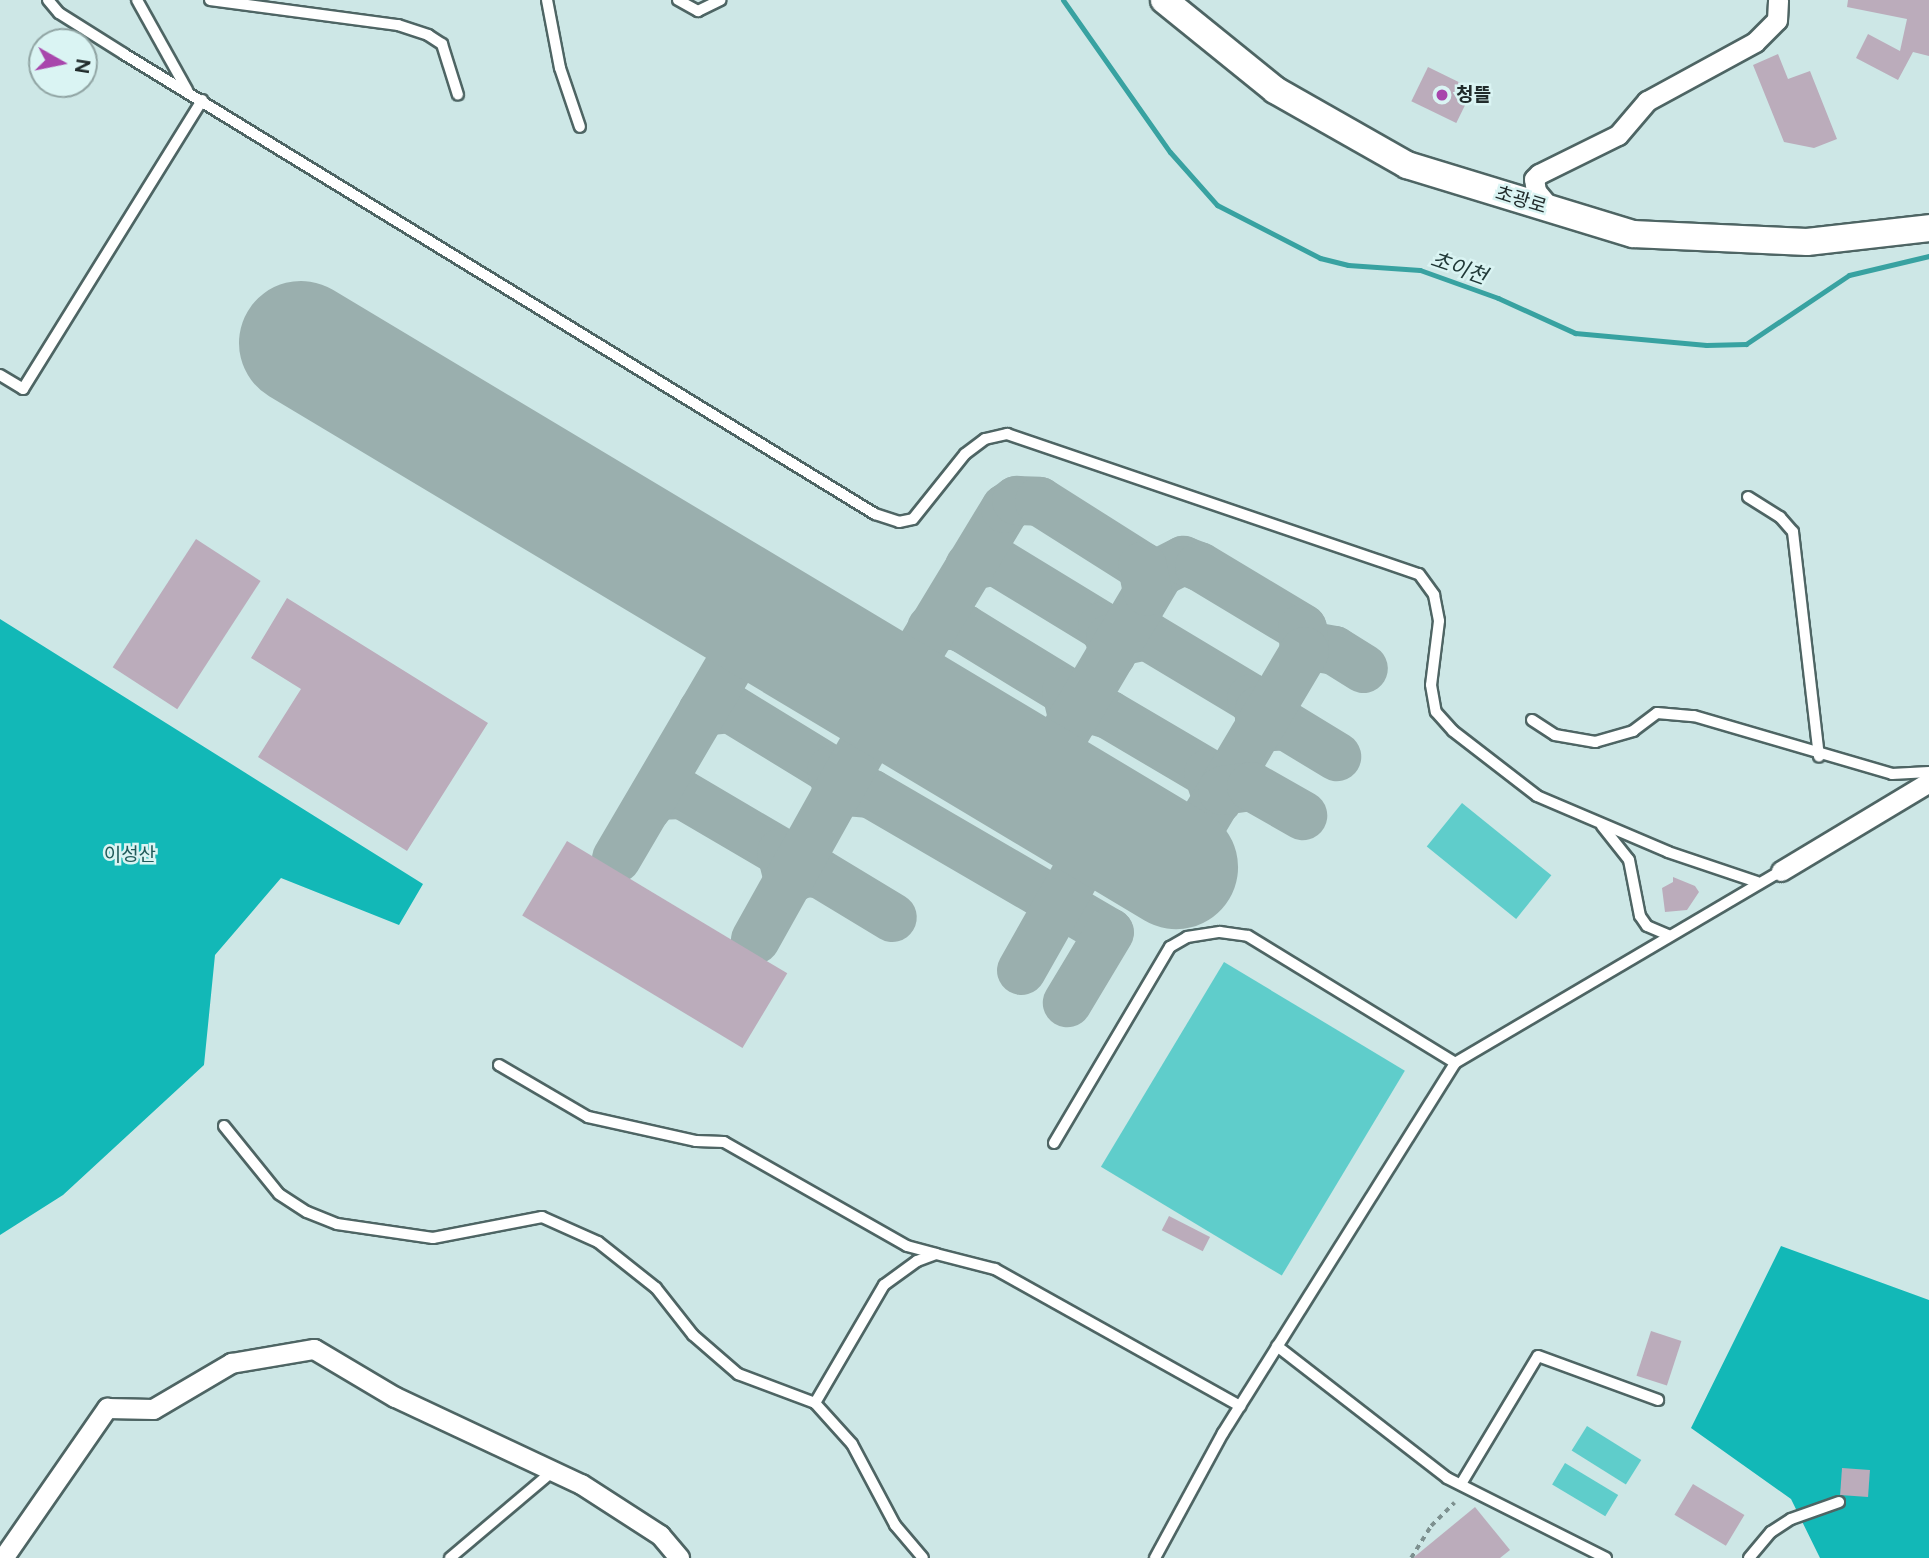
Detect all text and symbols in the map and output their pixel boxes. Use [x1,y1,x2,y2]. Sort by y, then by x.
north arrow [28,28,98,98]
text: N [70,57,95,75]
place label: 청뜰 [1456,84,1491,106]
marker: 청뜰 [1434,87,1450,103]
street label: 초광로 [1493,181,1549,219]
water label: 초이천 [1427,247,1491,289]
park label: 이성산 [104,844,156,866]

